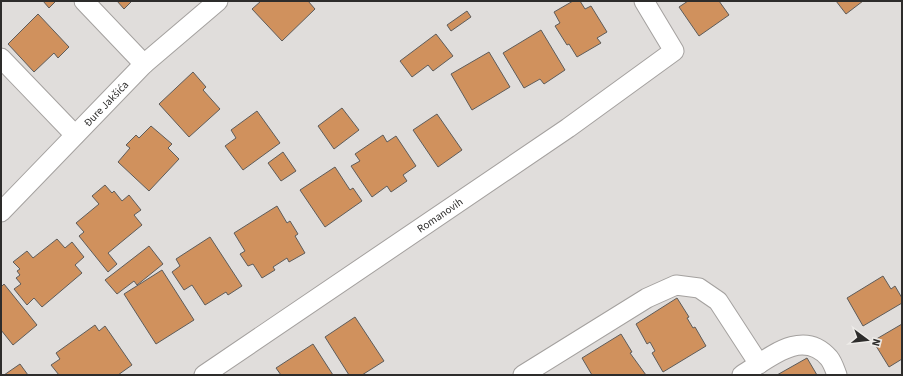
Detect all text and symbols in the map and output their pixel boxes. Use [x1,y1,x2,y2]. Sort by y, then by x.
street label: Đure Jakšića [80,77,132,130]
street label: Romanovih [414,194,466,236]
north arrow [847,320,887,360]
text: N [868,337,884,348]

